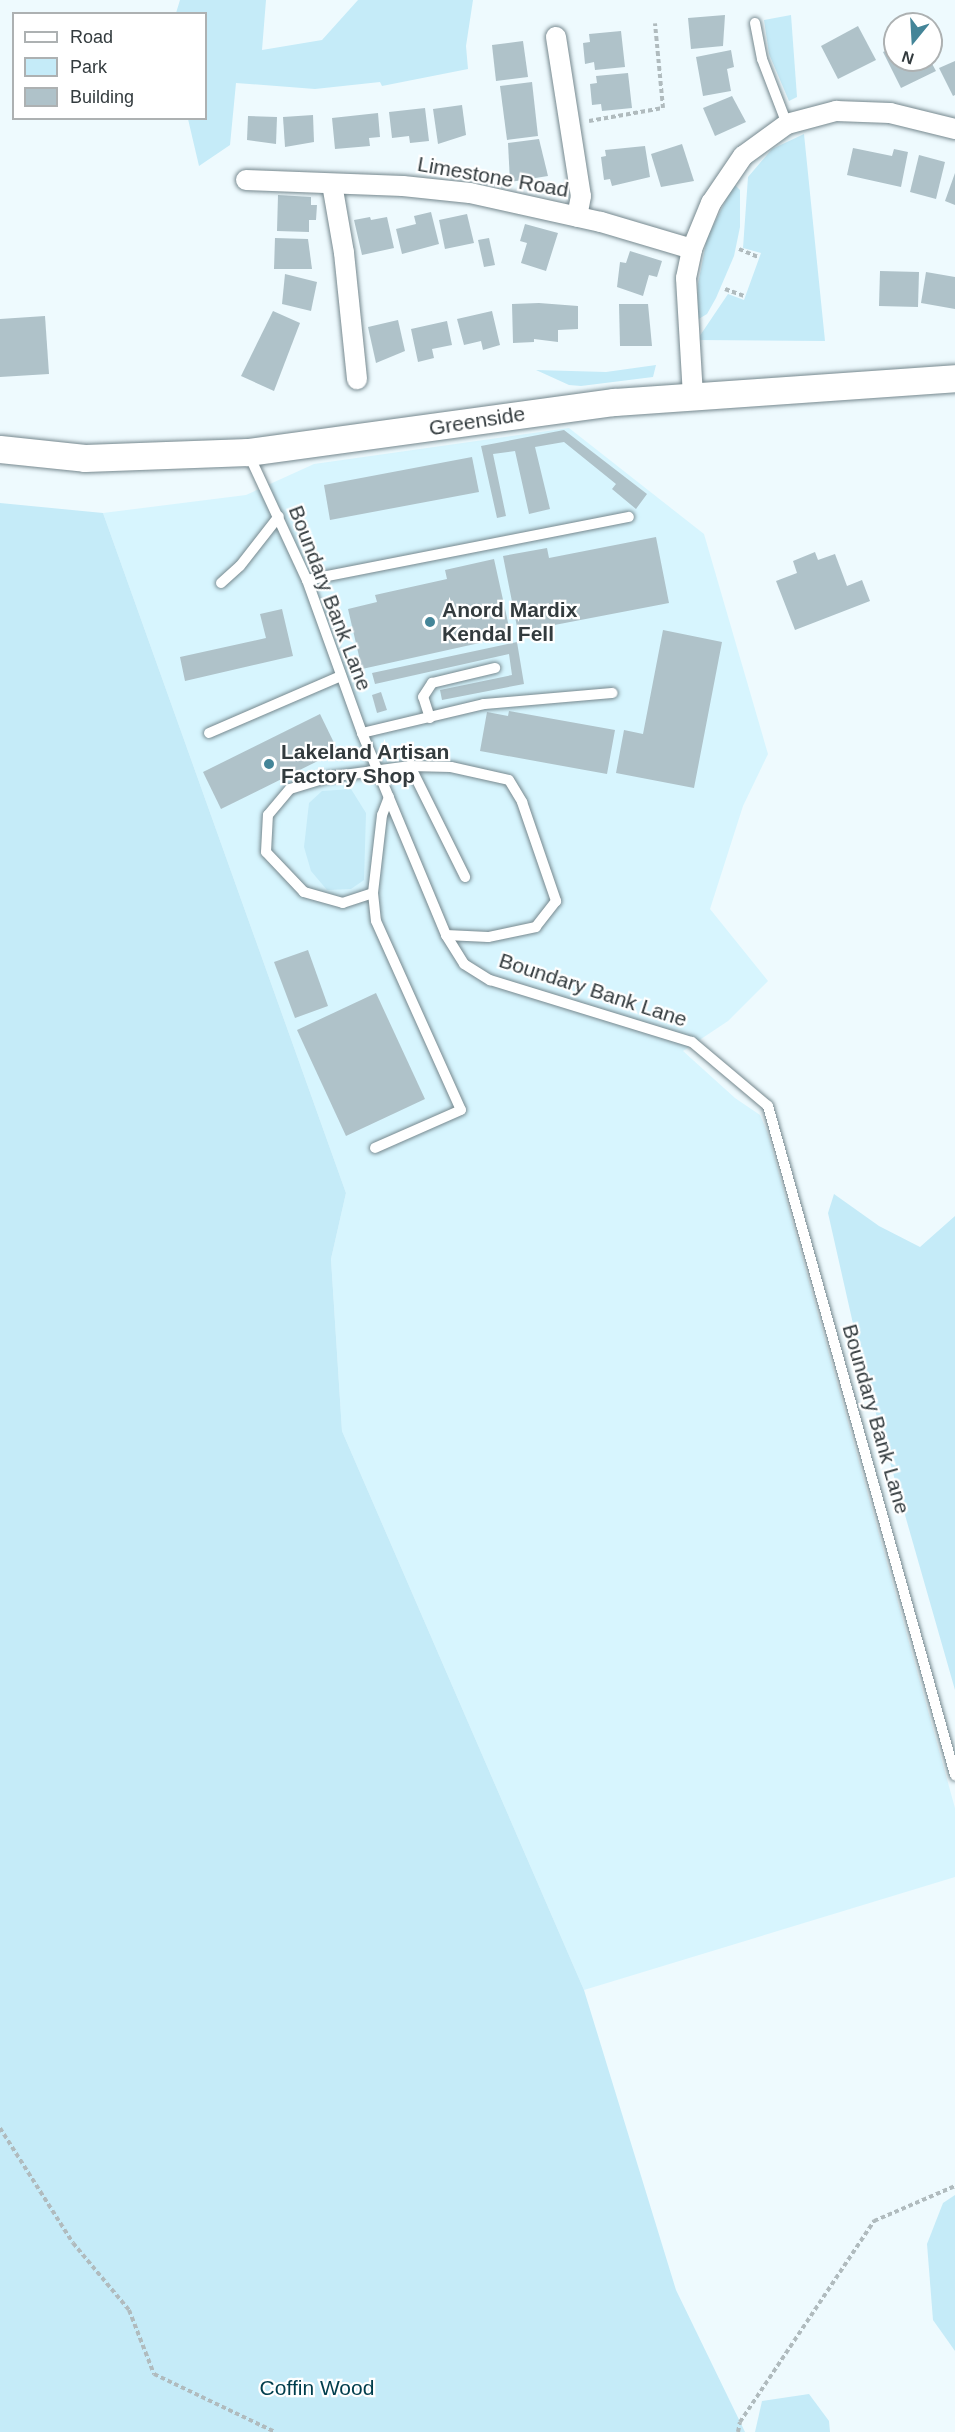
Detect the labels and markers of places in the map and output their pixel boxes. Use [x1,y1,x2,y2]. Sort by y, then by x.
place label: Anord Mardix Kendal Fell [442,597,577,647]
marker: Anord Mardix Kendal Fell [423,615,437,629]
place label: Lakeland Artisan Factory Shop [281,739,450,789]
marker: Lakeland Artisan Factory Shop [262,757,276,771]

